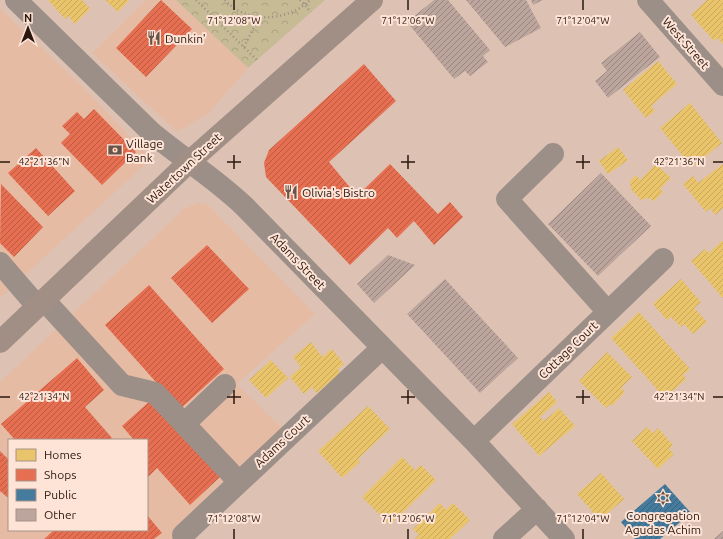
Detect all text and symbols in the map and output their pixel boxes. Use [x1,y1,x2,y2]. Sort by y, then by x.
north arrow [8,8,48,48]
text: N [24,12,32,24]
text: 71°12'08"W [208,15,260,26]
text: 71°12'06"W [382,15,434,26]
text: 71°12'04"W [557,15,609,26]
street label: West Street [660,15,712,72]
restaurant icon: Dunkin' [146,30,162,46]
place label: Dunkin' [165,32,206,45]
street label: Watertown Street [144,130,224,206]
place label: Village Bank [126,137,163,164]
bank icon: Village Bank [107,142,123,158]
text: 42°21'36"N [19,156,69,167]
text: 42°21'36"N [654,156,704,167]
restaurant icon: Olivia's Bistro [283,184,299,200]
place label: Olivia's Bistro [302,186,375,199]
street label: Adams Street [268,230,328,292]
street label: Cottage Court [536,318,600,381]
text: 42°21'34"N [19,391,69,402]
text: 42°21'34"N [654,391,704,402]
street label: Adams Court [252,412,312,470]
legend [8,439,148,531]
text: Homes [44,448,82,461]
text: Shops [44,468,76,481]
text: Public [44,488,77,501]
synagogue icon: Congregation Agudas Achim [655,490,671,506]
text: Other [44,508,77,521]
place label: Congregation Agudas Achim [625,509,701,536]
text: 71°12'08"W [208,513,260,524]
text: 71°12'06"W [382,513,434,524]
text: 71°12'04"W [557,513,609,524]

